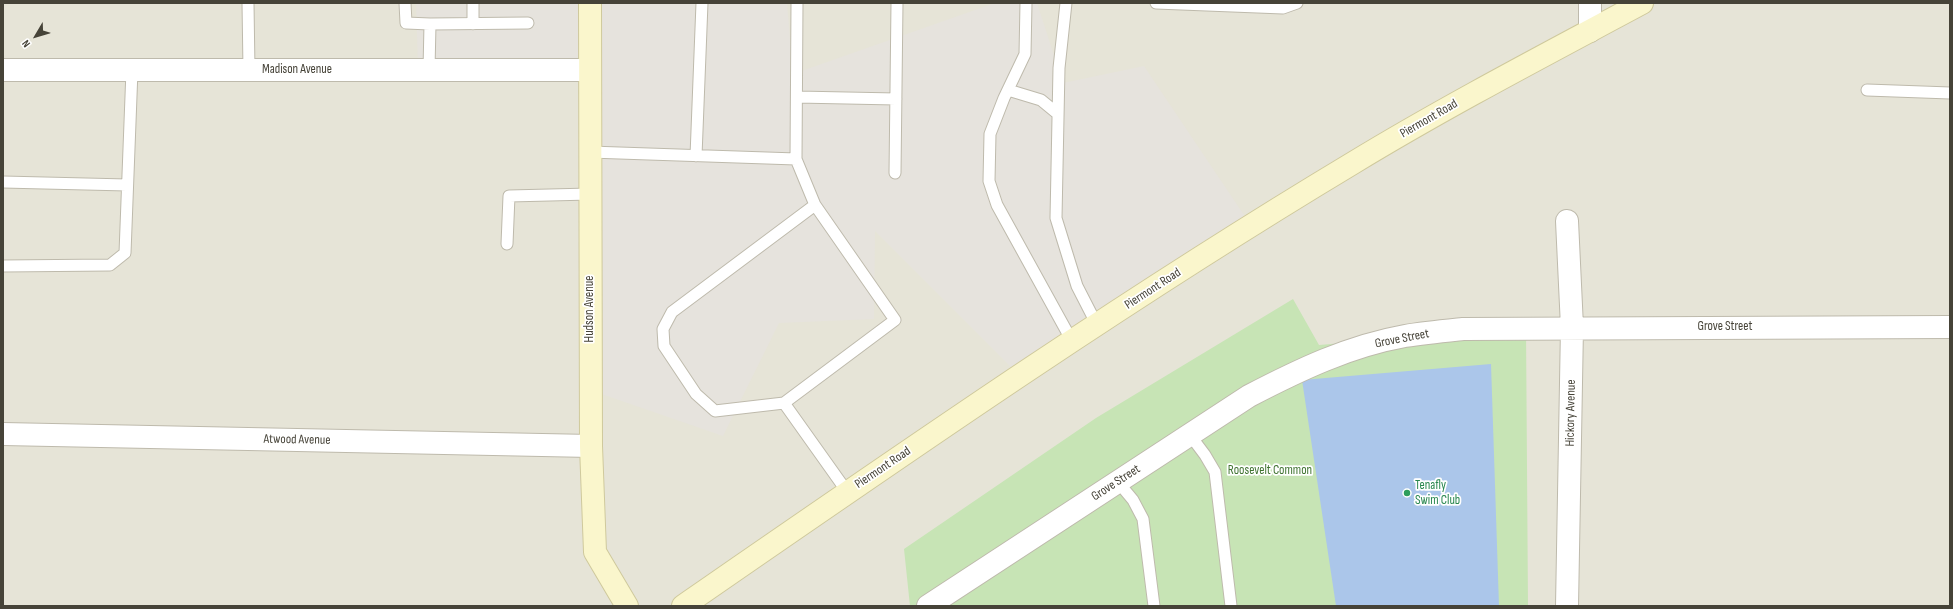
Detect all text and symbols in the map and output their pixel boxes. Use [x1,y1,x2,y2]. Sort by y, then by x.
north arrow [16,16,56,56]
text: N [19,37,33,50]
street label: Madison Avenue [262,62,332,78]
street label: Piermont Road [1397,96,1461,142]
street label: Piermont Road [1122,265,1184,313]
street label: Hudson Avenue [582,276,598,342]
street label: Grove Street [1698,319,1752,335]
street label: Grove Street [1374,326,1430,352]
street label: Hickory Avenue [1563,379,1579,447]
street label: Atwood Avenue [263,432,331,448]
street label: Piermont Road [852,444,914,492]
street label: Grove Street [1089,461,1143,505]
park label: Roosevelt Common [1228,463,1312,479]
place label: Tenafly Swim Club [1415,478,1460,509]
marker: Tenafly Swim Club [1402,488,1412,498]

